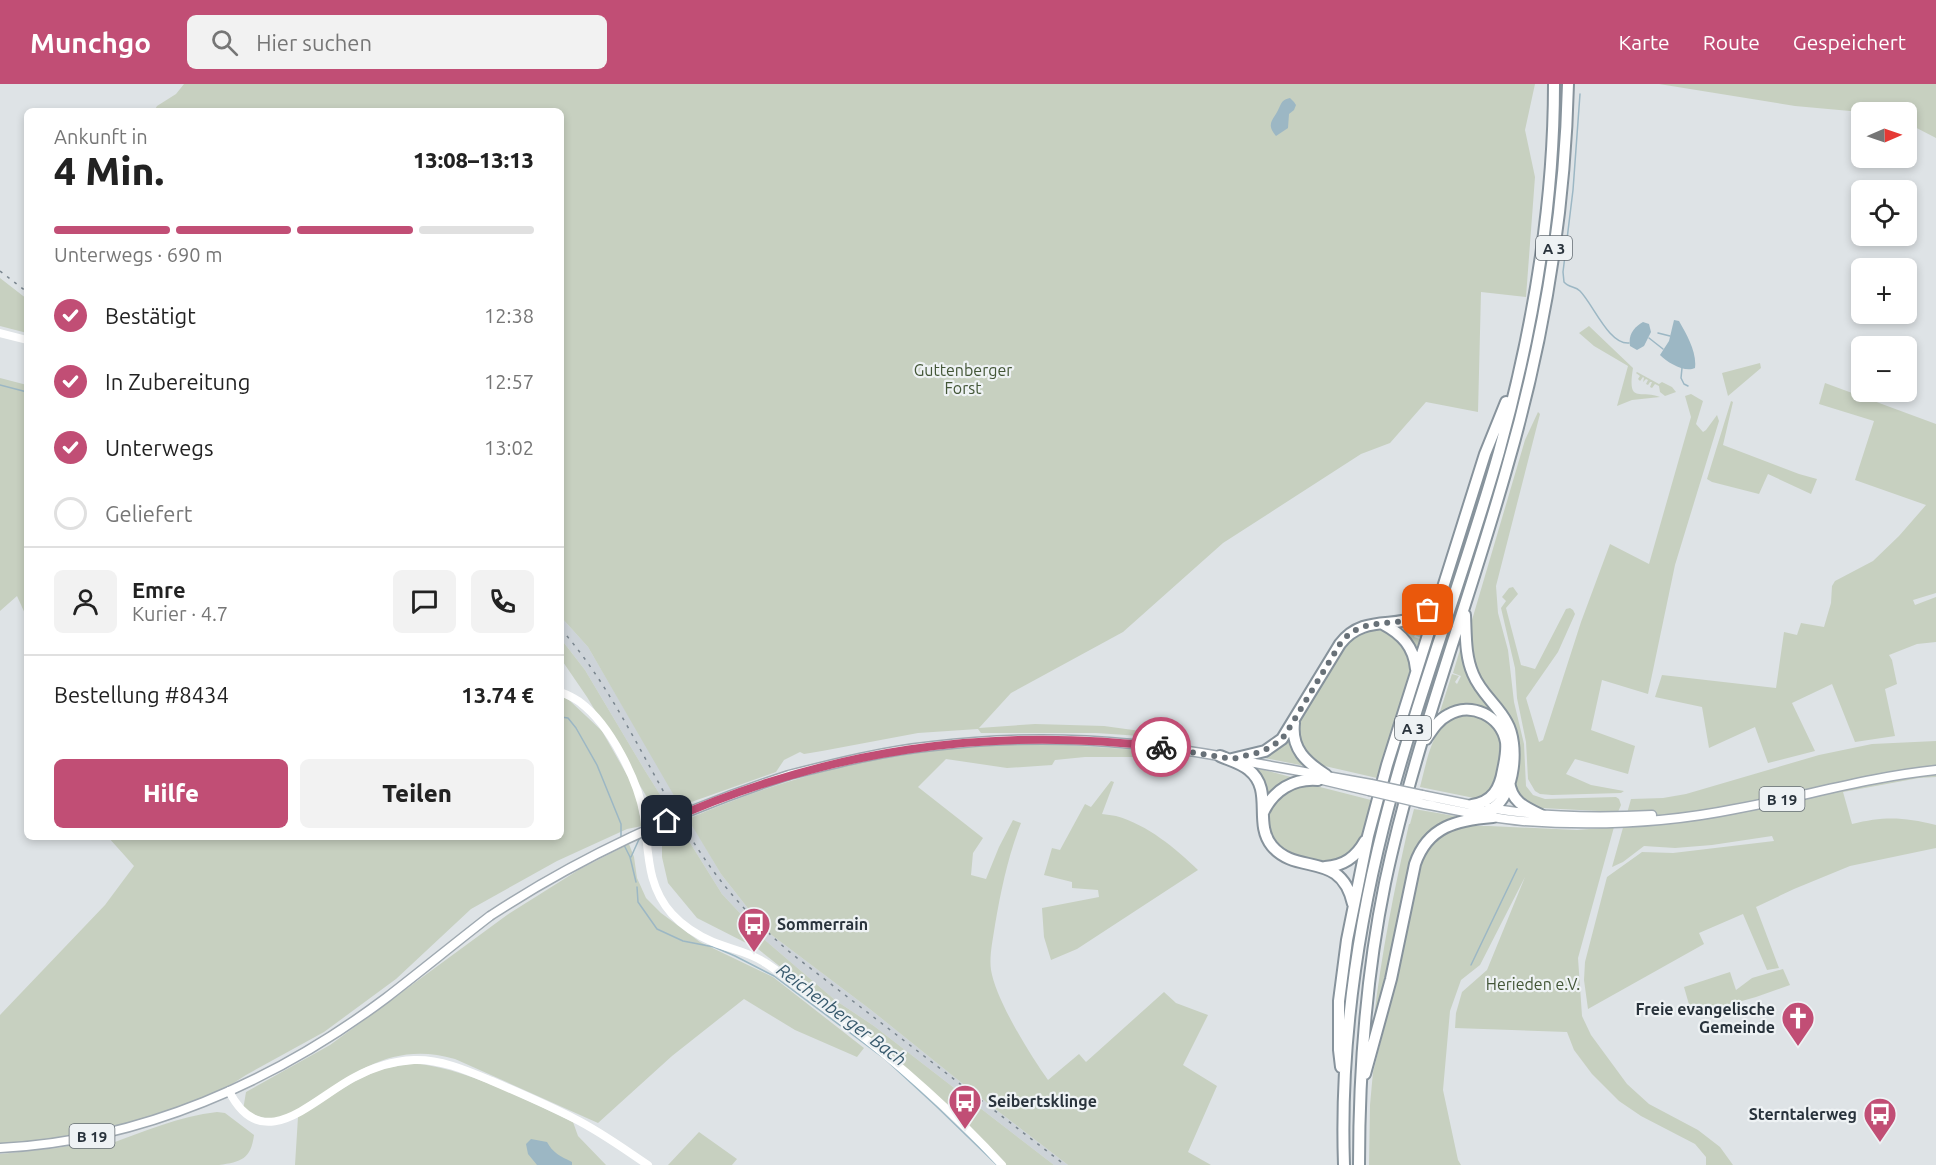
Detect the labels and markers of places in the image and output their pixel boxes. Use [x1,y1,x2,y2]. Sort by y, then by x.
pin [1402,584,1453,635]
pin [641,795,692,846]
bus stop icon: Sommerrain [736,906,772,953]
place label: Sommerrain [777,915,868,933]
place label: Freie evangelische Gemeinde [1636,1000,1775,1036]
church icon: Freie evangelische Gemeinde [1780,1000,1816,1047]
bus stop icon: Seibertsklinge [947,1083,983,1130]
place label: Seibertsklinge [988,1092,1097,1110]
bus stop icon: Sterntalerweg [1862,1096,1898,1143]
place label: Sterntalerweg [1749,1105,1857,1123]

